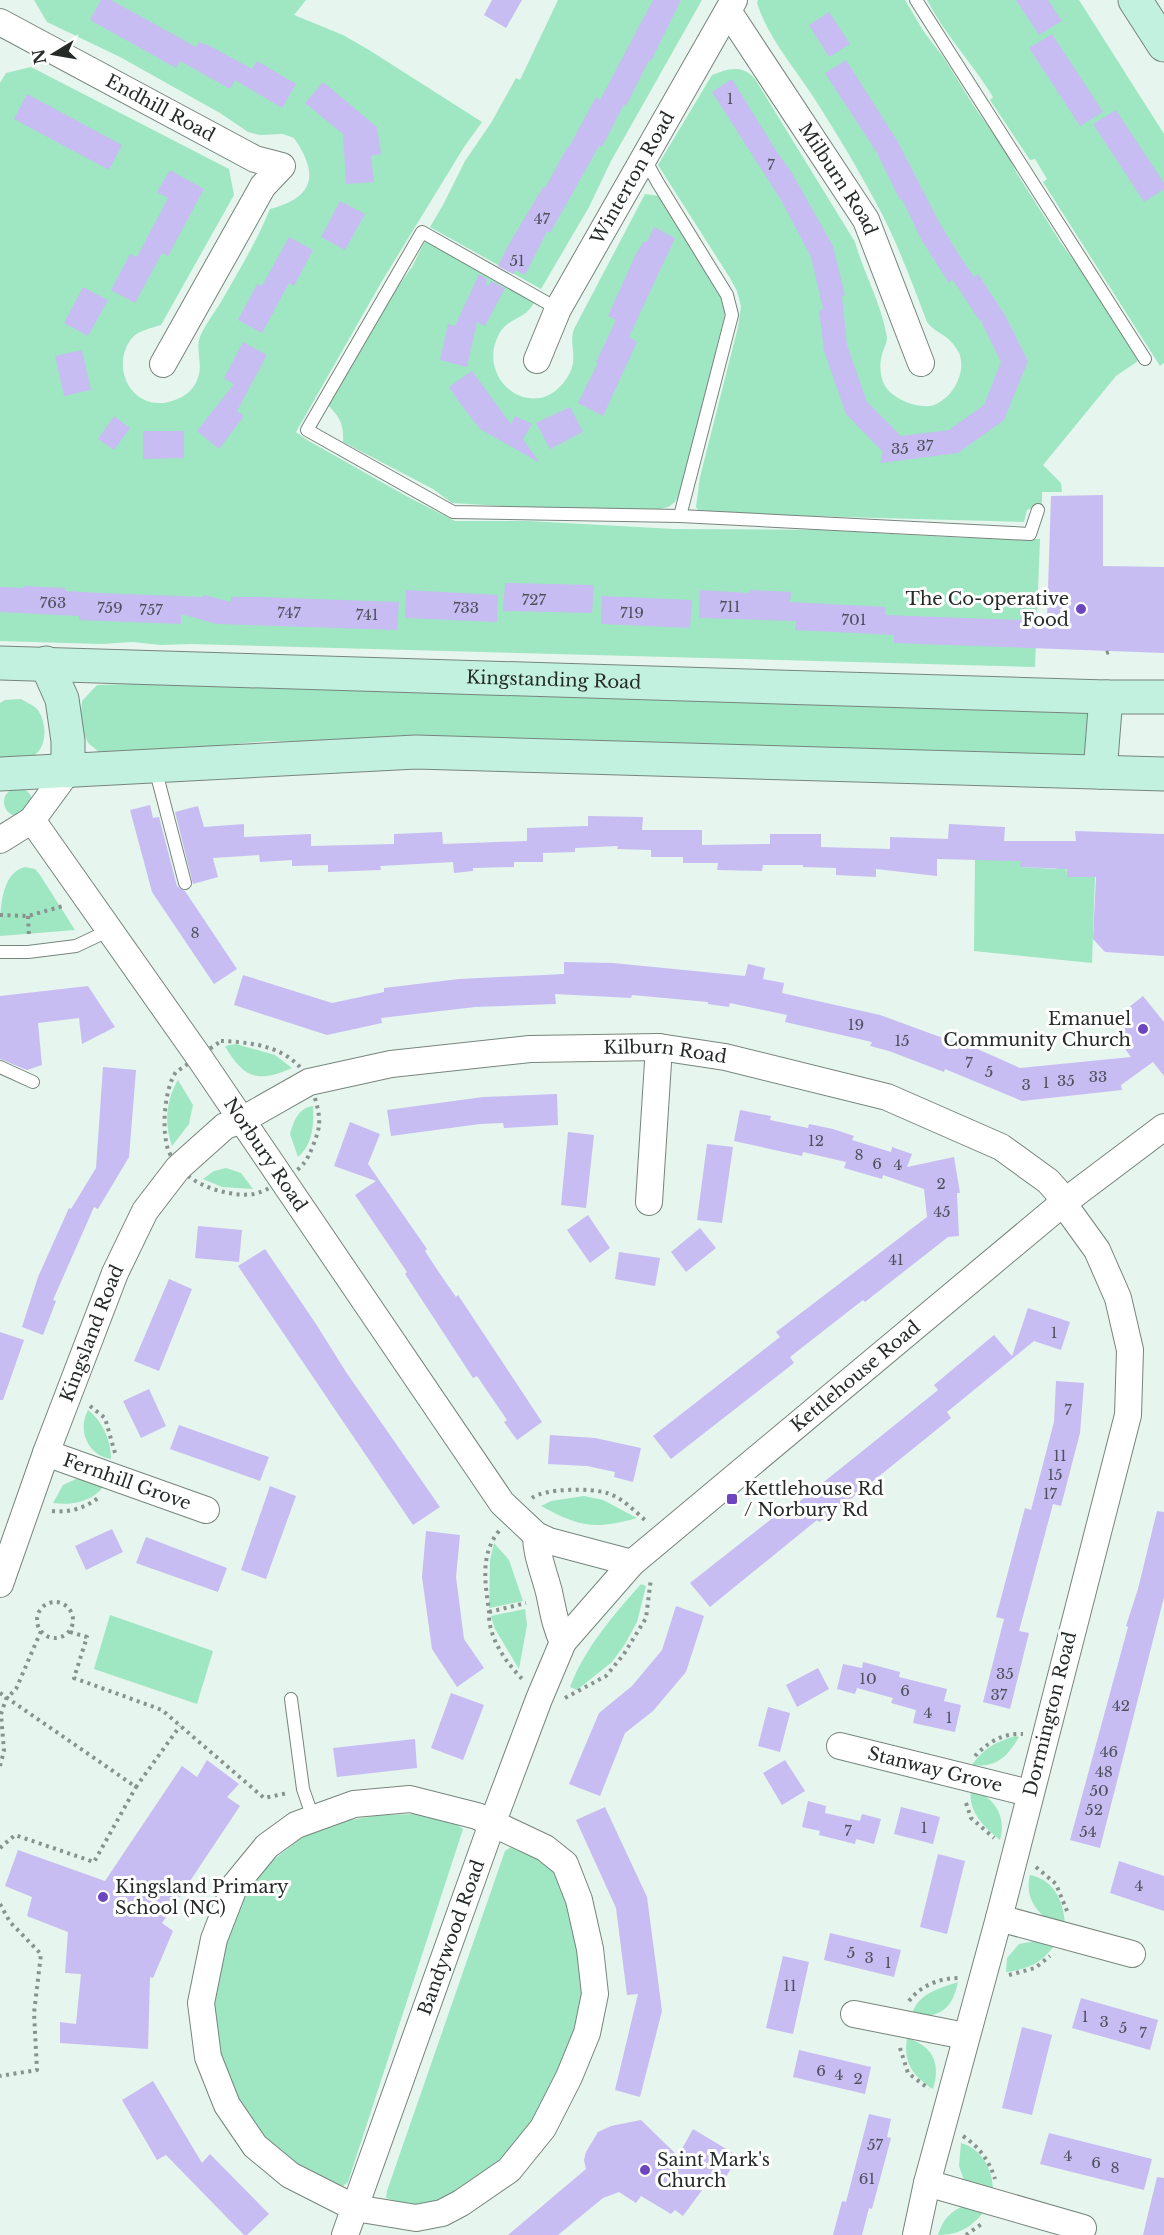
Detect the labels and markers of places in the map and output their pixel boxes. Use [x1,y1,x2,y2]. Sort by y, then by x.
place label: The Co-operative Food [906,588,1069,631]
marker: The Co-operative Food [1074,602,1088,616]
place label: Emanuel Community Church [943,1008,1131,1051]
marker: Emanuel Community Church [1136,1022,1150,1036]
place label: Kettlehouse Rd / Norbury Rd [744,1478,884,1521]
marker: Kettlehouse Rd / Norbury Rd [725,1492,739,1506]
place label: Kingsland Primary School (NC) [115,1876,289,1919]
marker: Kingsland Primary School (NC) [96,1890,110,1904]
place label: Saint Mark's Church [657,2149,770,2192]
marker: Saint Mark's Church [638,2163,652,2177]

